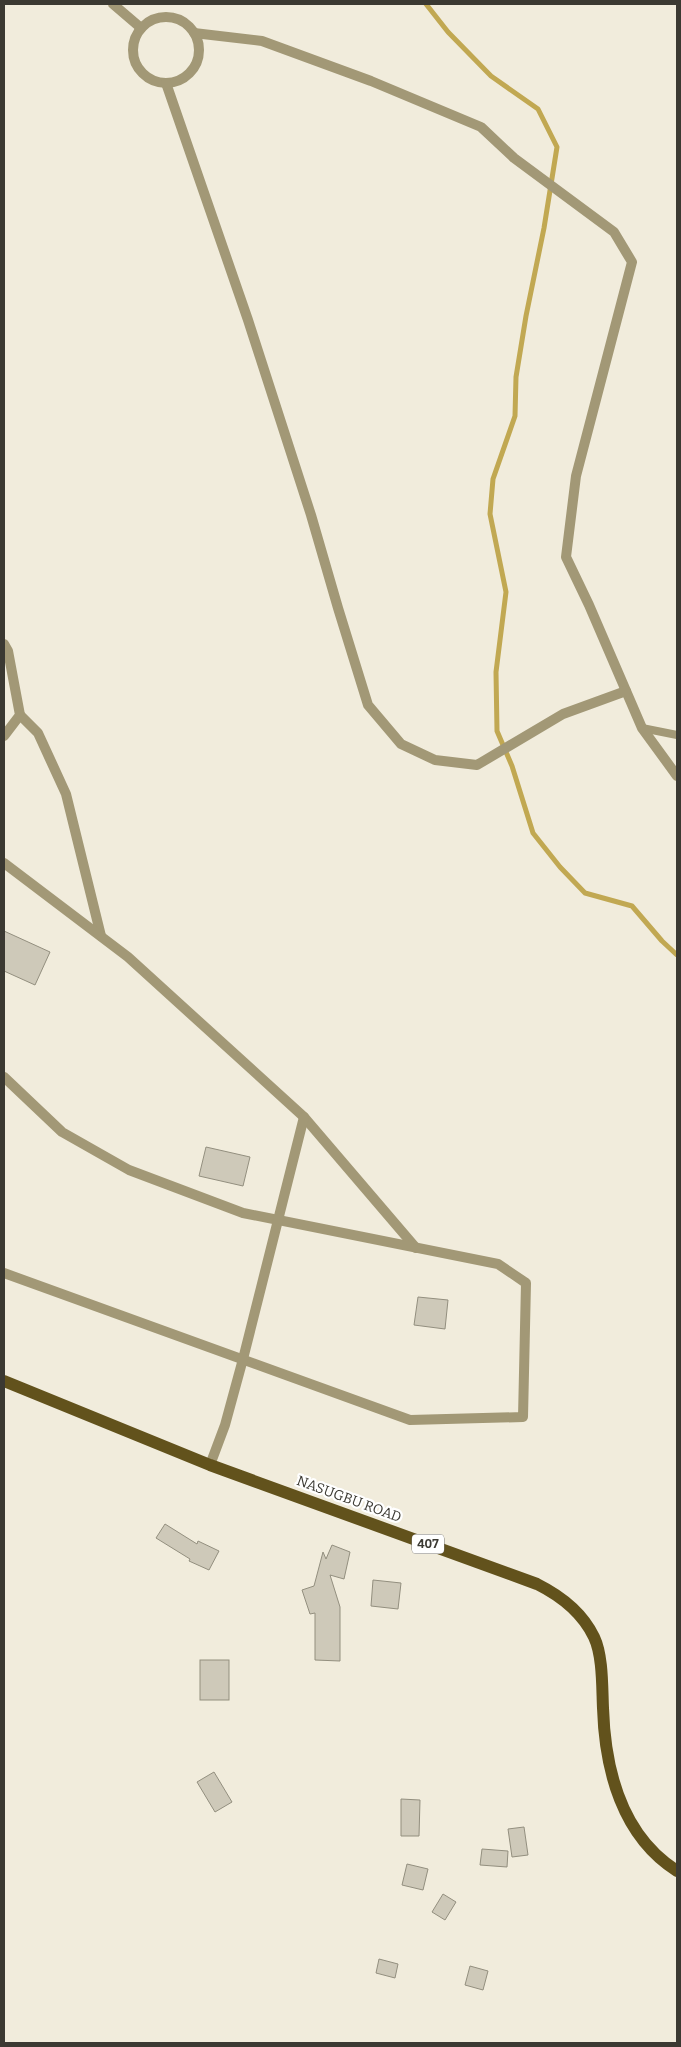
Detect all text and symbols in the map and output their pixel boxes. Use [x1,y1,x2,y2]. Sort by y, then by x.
street label: NASUGBU ROAD [294,1472,404,1526]
road number: 407 [412,1535,444,1554]

